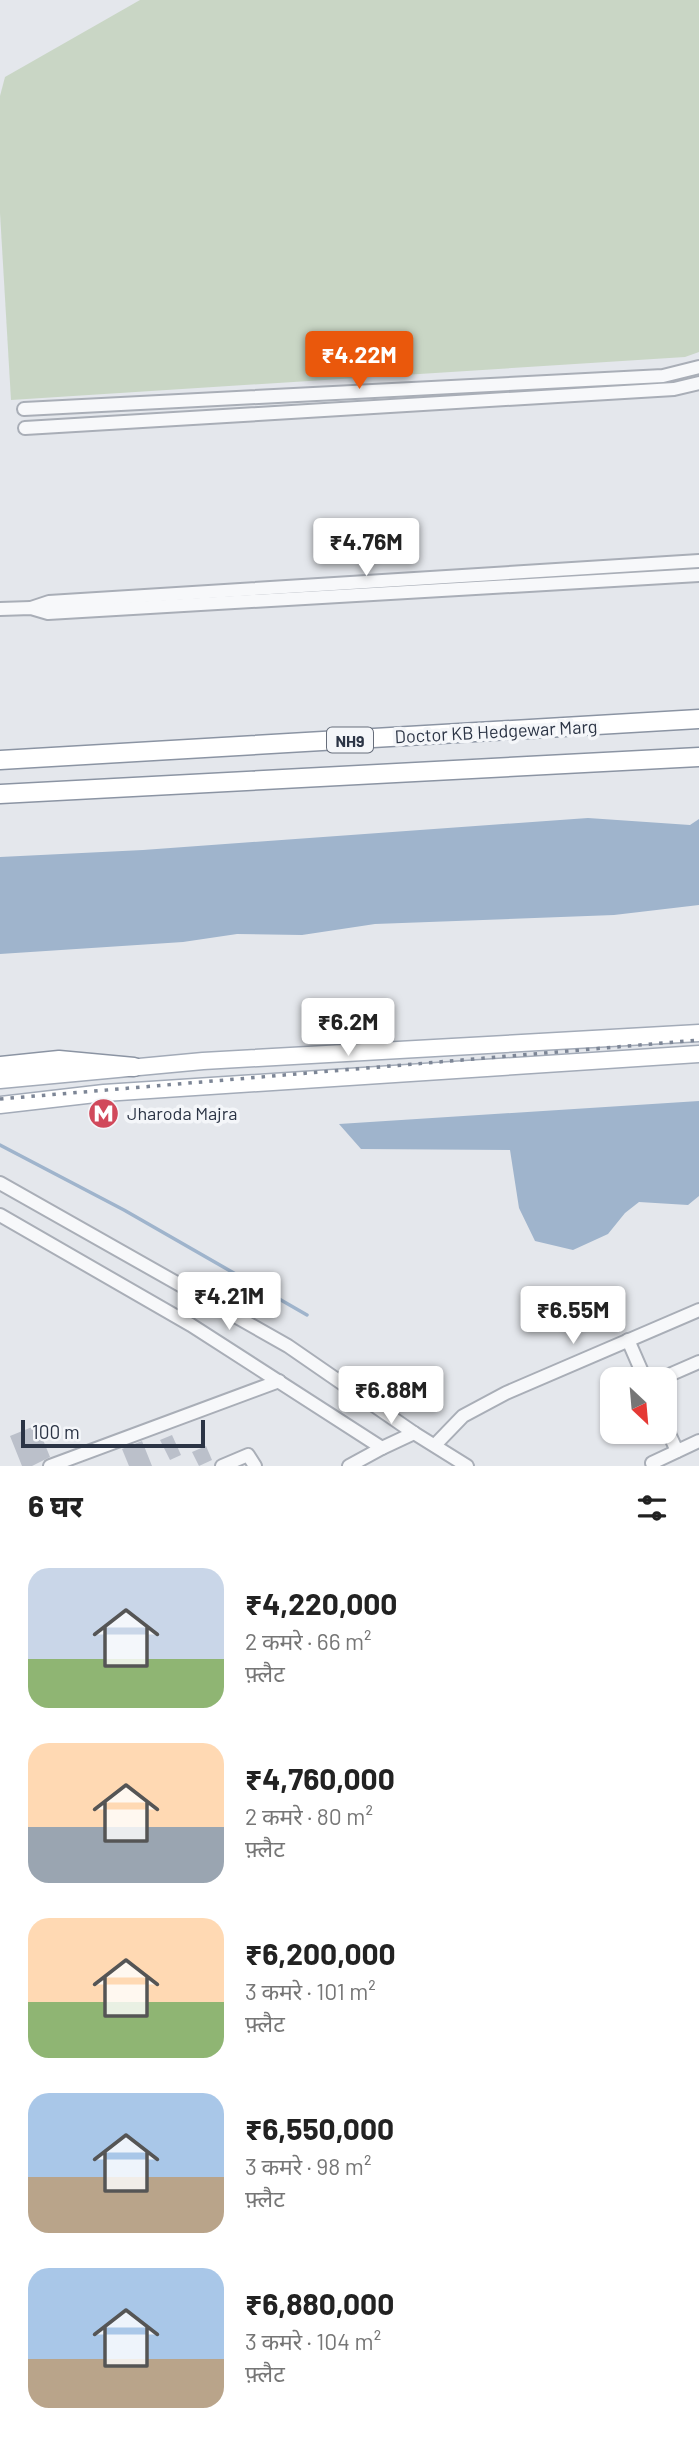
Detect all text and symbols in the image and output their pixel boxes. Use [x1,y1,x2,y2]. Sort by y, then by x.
pin: ₹4.22M [302,332,416,391]
text: ₹4.22M [321,340,397,368]
pin: ₹4.76M [309,518,423,578]
text: ₹4.76M [329,527,403,555]
street label: Doctor KB Hedgewar Marg [394,715,598,747]
road number: NH9 [327,727,373,752]
pin: ₹6.2M [299,998,397,1058]
text: ₹6.2M [317,1007,379,1035]
metro station icon: Jharoda Majra [87,1096,121,1130]
place label: Jharoda Majra [127,1102,237,1124]
pin: ₹4.21M [172,1272,286,1332]
text: ₹4.21M [194,1281,264,1309]
pin: ₹6.55M [516,1286,630,1346]
text: ₹6.55M [537,1295,609,1323]
pin: ₹6.88M [334,1366,448,1426]
north arrow [600,1367,677,1444]
map controls [600,1367,677,1444]
text: ₹6.88M [354,1375,428,1403]
scale bar [21,1417,205,1449]
text: 100 m [32,1420,80,1443]
text: 6 घर [28,1487,83,1523]
icon: filters [633,1489,671,1527]
text: ₹4,220,000 [245,1585,397,1621]
icon: home [84,1596,168,1680]
text: 2 कमरे · 66 m² [245,1627,372,1655]
text: फ़्लैट [245,1659,285,1687]
text: ₹4,760,000 [245,1760,395,1796]
icon: home [84,1771,168,1855]
text: 2 कमरे · 80 m² [245,1802,373,1830]
text: फ़्लैट [245,1834,285,1862]
text: ₹6,200,000 [245,1935,396,1971]
icon: home [84,1946,168,2030]
text: 3 कमरे · 101 m² [245,1977,376,2005]
text: फ़्लैट [245,2009,285,2037]
text: ₹6,550,000 [245,2110,394,2146]
icon: home [84,2121,168,2205]
text: 3 कमरे · 98 m² [245,2152,371,2180]
text: फ़्लैट [245,2184,285,2212]
text: ₹6,880,000 [245,2285,394,2321]
icon: home [84,2296,168,2380]
text: 3 कमरे · 104 m² [245,2327,381,2355]
text: फ़्लैट [245,2359,285,2387]

